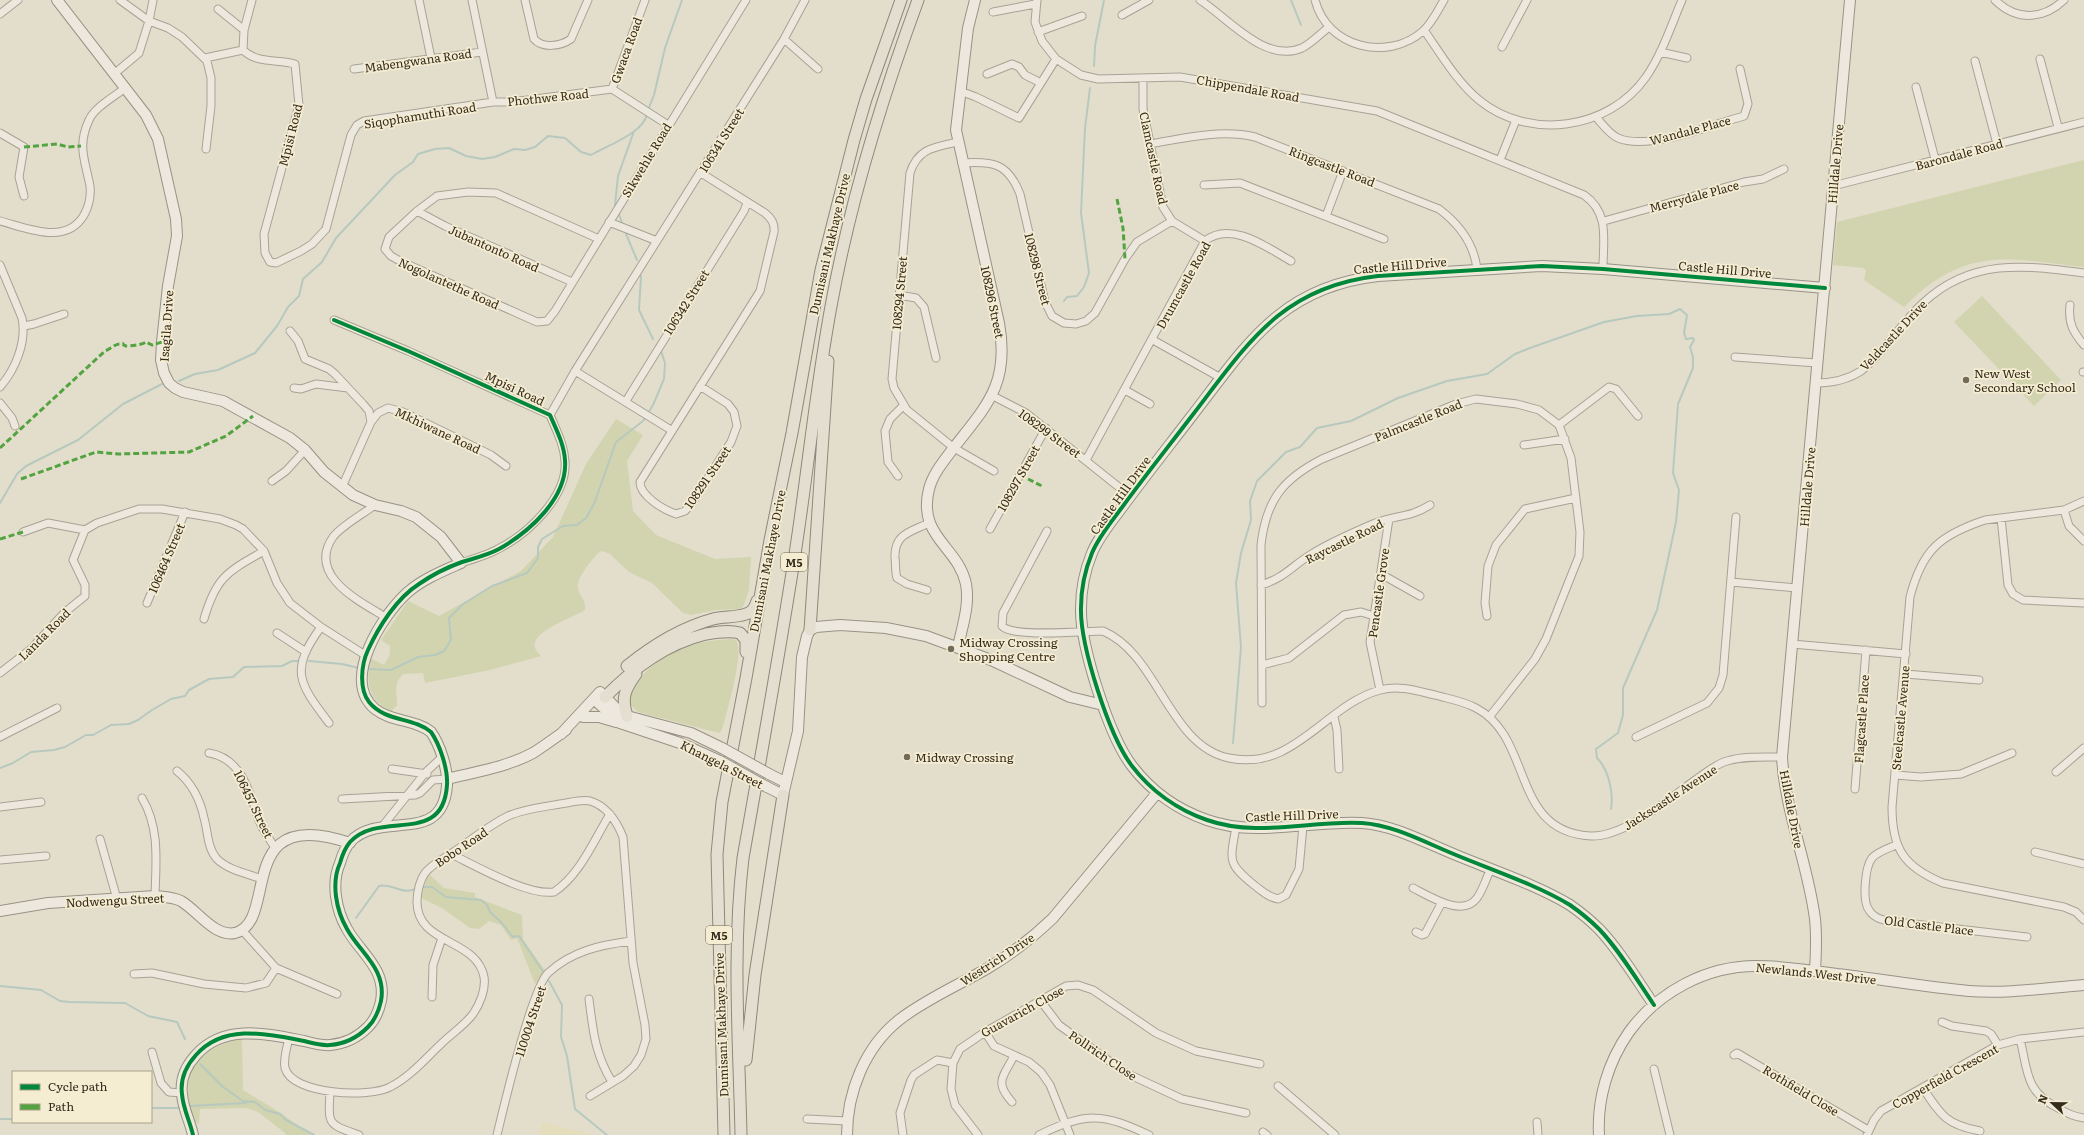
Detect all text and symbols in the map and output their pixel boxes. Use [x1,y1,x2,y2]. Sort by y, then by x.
street label: Gwaca Road [606,14,647,86]
street label: Mabengwana Road [363,43,474,76]
street label: Chippendale Road [1195,70,1302,106]
street label: Phothwe Road [506,84,590,110]
street label: Siqophamuthi Road [362,97,478,133]
street label: Mpisi Road [274,101,307,168]
street label: 106341 Street [694,104,748,176]
street label: Clamcastle Road [1135,110,1173,207]
street label: Wandale Place [1647,111,1733,149]
street label: Sikwehle Road [617,119,676,201]
street label: Hilldale Drive [1823,123,1847,205]
street label: Barondale Road [1913,133,2005,174]
street label: Ringcastle Road [1286,141,1378,191]
street label: Dumisani Makhaye Drive [804,172,854,316]
street label: Merrydale Place [1647,175,1741,217]
street label: Jubantonto Road [446,220,543,276]
street label: 108298 Street [1020,231,1056,307]
street label: Drumcastle Road [1151,237,1215,332]
street label: Castle Hill Drive [1353,252,1447,278]
street label: Nogolantethe Road [396,253,503,314]
street label: 108294 Street [887,255,911,331]
street label: Castle Hill Drive [1678,256,1772,282]
street label: 108296 Street [977,264,1010,340]
street label: 106342 Street [659,266,713,338]
street label: Isagila Drive [155,290,177,362]
street label: Veldcastle Drive [1855,295,1931,375]
place label: New West Secondary School [1974,364,2076,396]
street label: Mpisi Road [482,366,548,410]
marker: New West Secondary School [1961,375,1971,385]
street label: Palmcastle Road [1371,394,1465,446]
street label: Mkhiwane Road [392,402,484,458]
street label: 108299 Street [1015,404,1085,462]
street label: 108297 Street [992,441,1044,514]
street label: 108291 Street [679,442,735,512]
street label: Hilldale Drive [1795,446,1819,528]
street label: Castle Hill Drive [1085,452,1155,538]
street label: Dumisani Makhaye Drive [744,488,790,634]
street label: Raycastle Road [1302,514,1387,568]
street label: 106464 Street [143,520,189,596]
street label: Pencastle Grove [1363,547,1393,639]
road number: M5 [781,553,807,571]
street label: Landa Road [14,603,75,664]
place label: Midway Crossing Shopping Centre [959,633,1058,665]
marker: Midway Crossing Shopping Centre [946,644,956,654]
street label: Steelcastle Avenue [1886,665,1914,771]
street label: Flagcastle Place [1849,674,1873,764]
street label: Khangela Street [677,735,767,793]
place label: Midway Crossing [915,748,1014,766]
marker: Midway Crossing [902,752,912,762]
street label: Jackscastle Avenue [1620,760,1720,834]
street label: 106457 Street [230,767,278,841]
street label: Hilldale Drive [1776,768,1808,850]
street label: Castle Hill Drive [1245,804,1339,826]
street label: Bobo Road [431,822,492,871]
street label: Nodwengu Street [65,888,165,912]
street label: Old Castle Place [1883,911,1975,939]
road number: M5 [706,926,732,944]
street label: Westrich Drive [956,928,1038,990]
street label: Dumisani Makhaye Drive [709,952,733,1098]
street label: Newlands West Drive [1755,958,1877,988]
street label: Guavarich Close [977,981,1067,1041]
street label: 110004 Street [510,983,550,1059]
street label: Pollrich Close [1065,1026,1141,1084]
street label: Copperfield Crescent [1889,1039,2002,1113]
street label: Rothfield Close [1759,1060,1843,1120]
legend [12,1071,152,1123]
text: Cycle path [48,1077,108,1095]
north arrow [2032,1083,2072,1123]
text: N [2033,1092,2051,1106]
text: Path [48,1097,74,1115]

